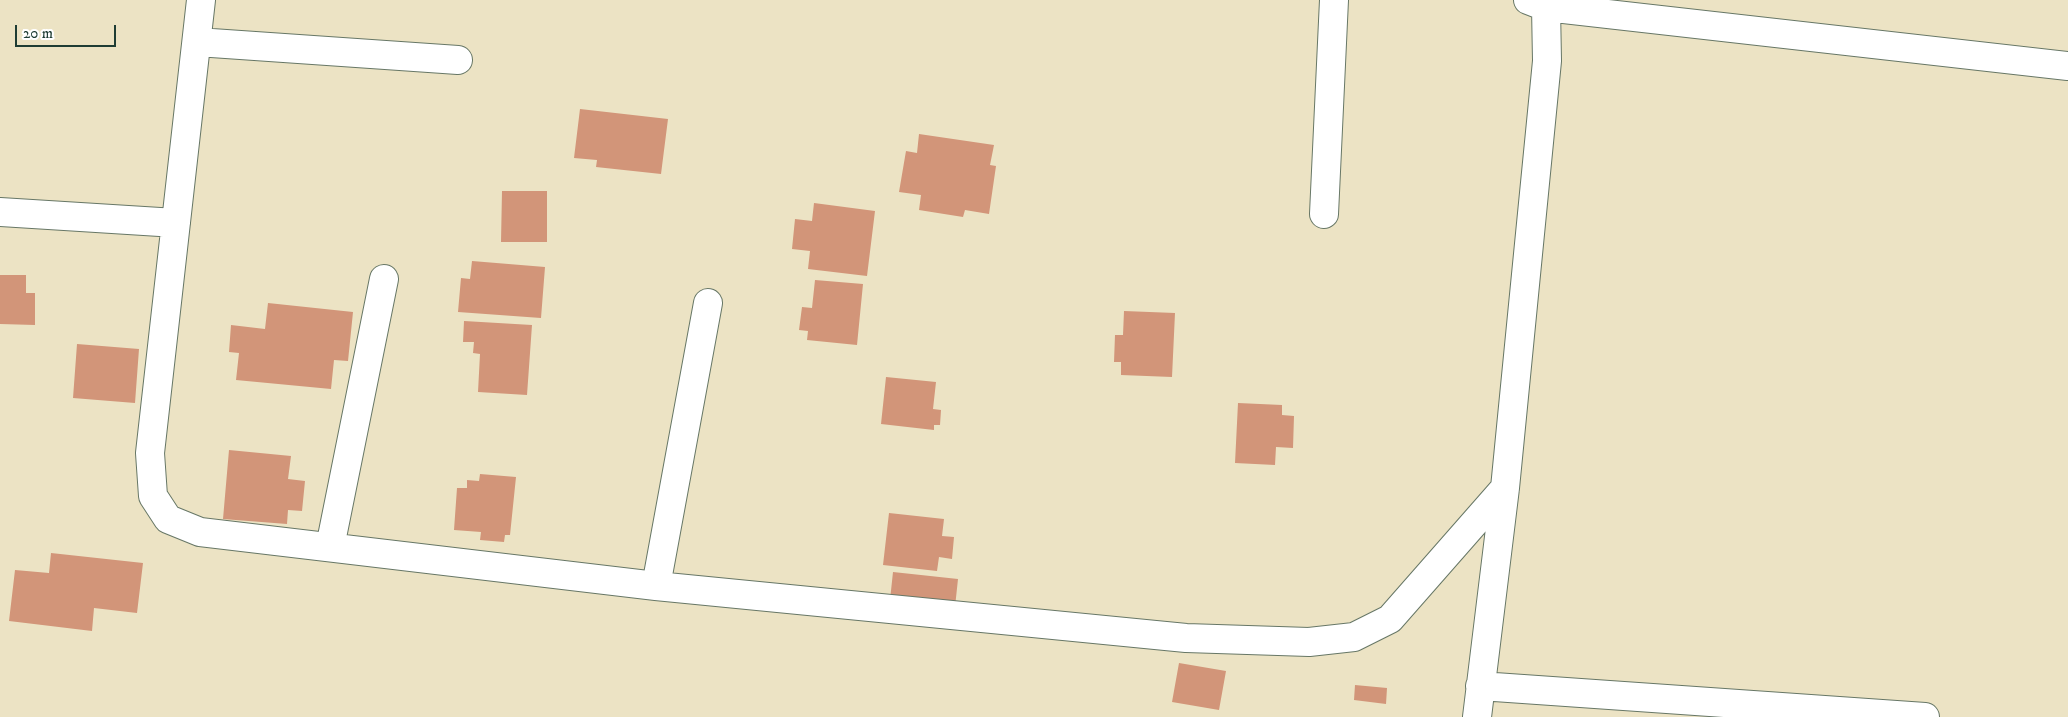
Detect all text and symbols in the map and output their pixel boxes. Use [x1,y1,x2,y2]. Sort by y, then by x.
scale bar [18,15,119,47]
text: 20 m [23,24,53,43]

